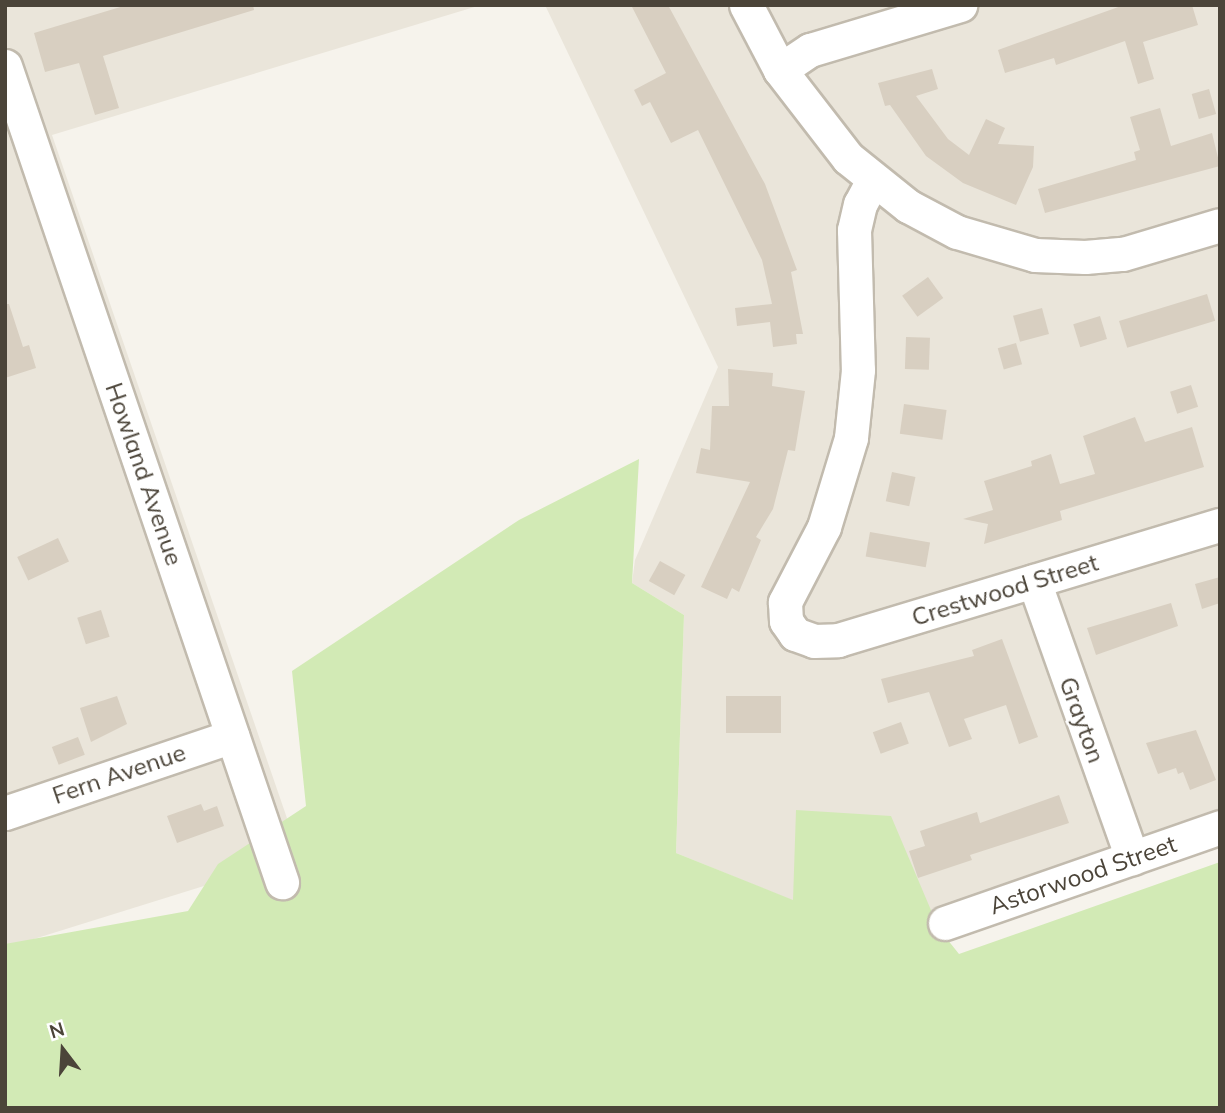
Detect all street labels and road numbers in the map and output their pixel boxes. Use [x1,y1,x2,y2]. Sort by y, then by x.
street label: Howland Avenue [99,379,189,569]
street label: Crestwood Street [908,548,1102,632]
street label: Grayton [1053,673,1111,767]
street label: Fern Avenue [49,738,189,810]
street label: Astorwood Street [986,830,1180,920]

